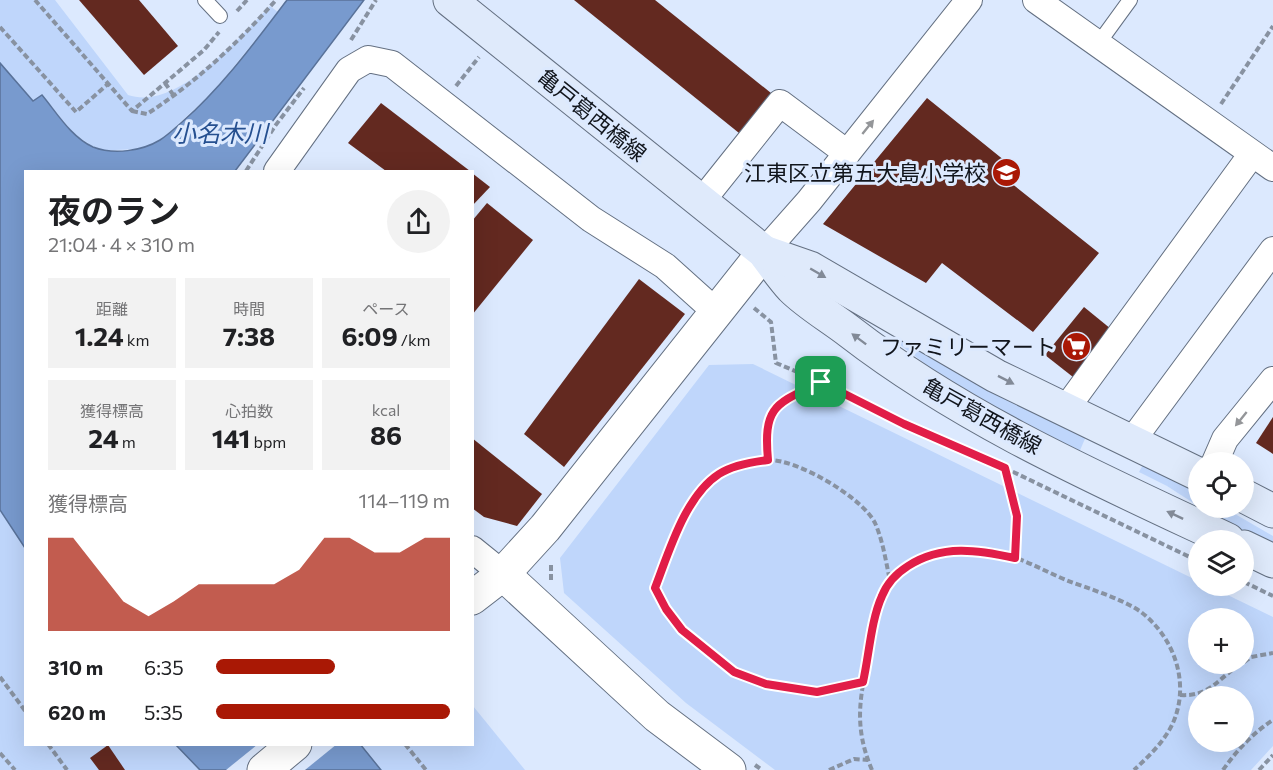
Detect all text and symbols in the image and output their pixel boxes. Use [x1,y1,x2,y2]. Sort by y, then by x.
street label: 亀戸葛西橋線 [533,63,652,167]
water label: 小名木川 [172,118,271,147]
one-way arrow [862,119,874,134]
school or university icon: 江東区立第五大島小学校 [991,157,1023,189]
place label: 江東区立第五大島小学校 [744,159,986,186]
text: 夜のラン [48,189,180,230]
button: share [387,190,450,253]
text: 21:04 · 4 × 310 m [48,232,195,256]
one-way arrow [810,268,826,279]
text: 距離 [96,299,128,318]
text: 時間 [233,299,265,318]
text: ペース [362,299,410,318]
text: 1.24 [75,320,124,351]
text: 7:38 [223,320,275,351]
text: 6:09 [341,320,398,351]
text: km [124,330,149,349]
text: /km [398,330,431,349]
supermarket icon: ファミリーマート [1061,331,1093,363]
one-way arrow [851,333,866,345]
place label: ファミリーマート [880,333,1056,360]
pin [795,356,846,407]
icon: arrive [804,365,837,398]
street label: 亀戸葛西橋線 [918,372,1047,459]
one-way arrow [997,376,1014,385]
text: kcal [372,400,400,419]
text: 獲得標高 [80,401,144,420]
text: 心拍数 [225,401,273,420]
one-way arrow [1235,411,1248,427]
text: 86 [370,419,402,450]
text: 24 [88,422,119,453]
text: 141 [212,422,250,453]
text: m [119,432,136,451]
text: bpm [250,432,286,451]
map controls [1188,452,1254,752]
button: locate [1188,452,1254,518]
text: 114–119 m [359,488,450,512]
text: 獲得標高 [48,491,128,515]
one-way arrow [1166,511,1183,520]
button: layers [1188,530,1254,596]
button: + [1188,608,1254,674]
text: 310 m [48,655,103,679]
text: 6:35 [144,655,184,679]
button: − [1188,686,1254,752]
text: 620 m [48,700,106,724]
text: 5:35 [144,700,183,724]

